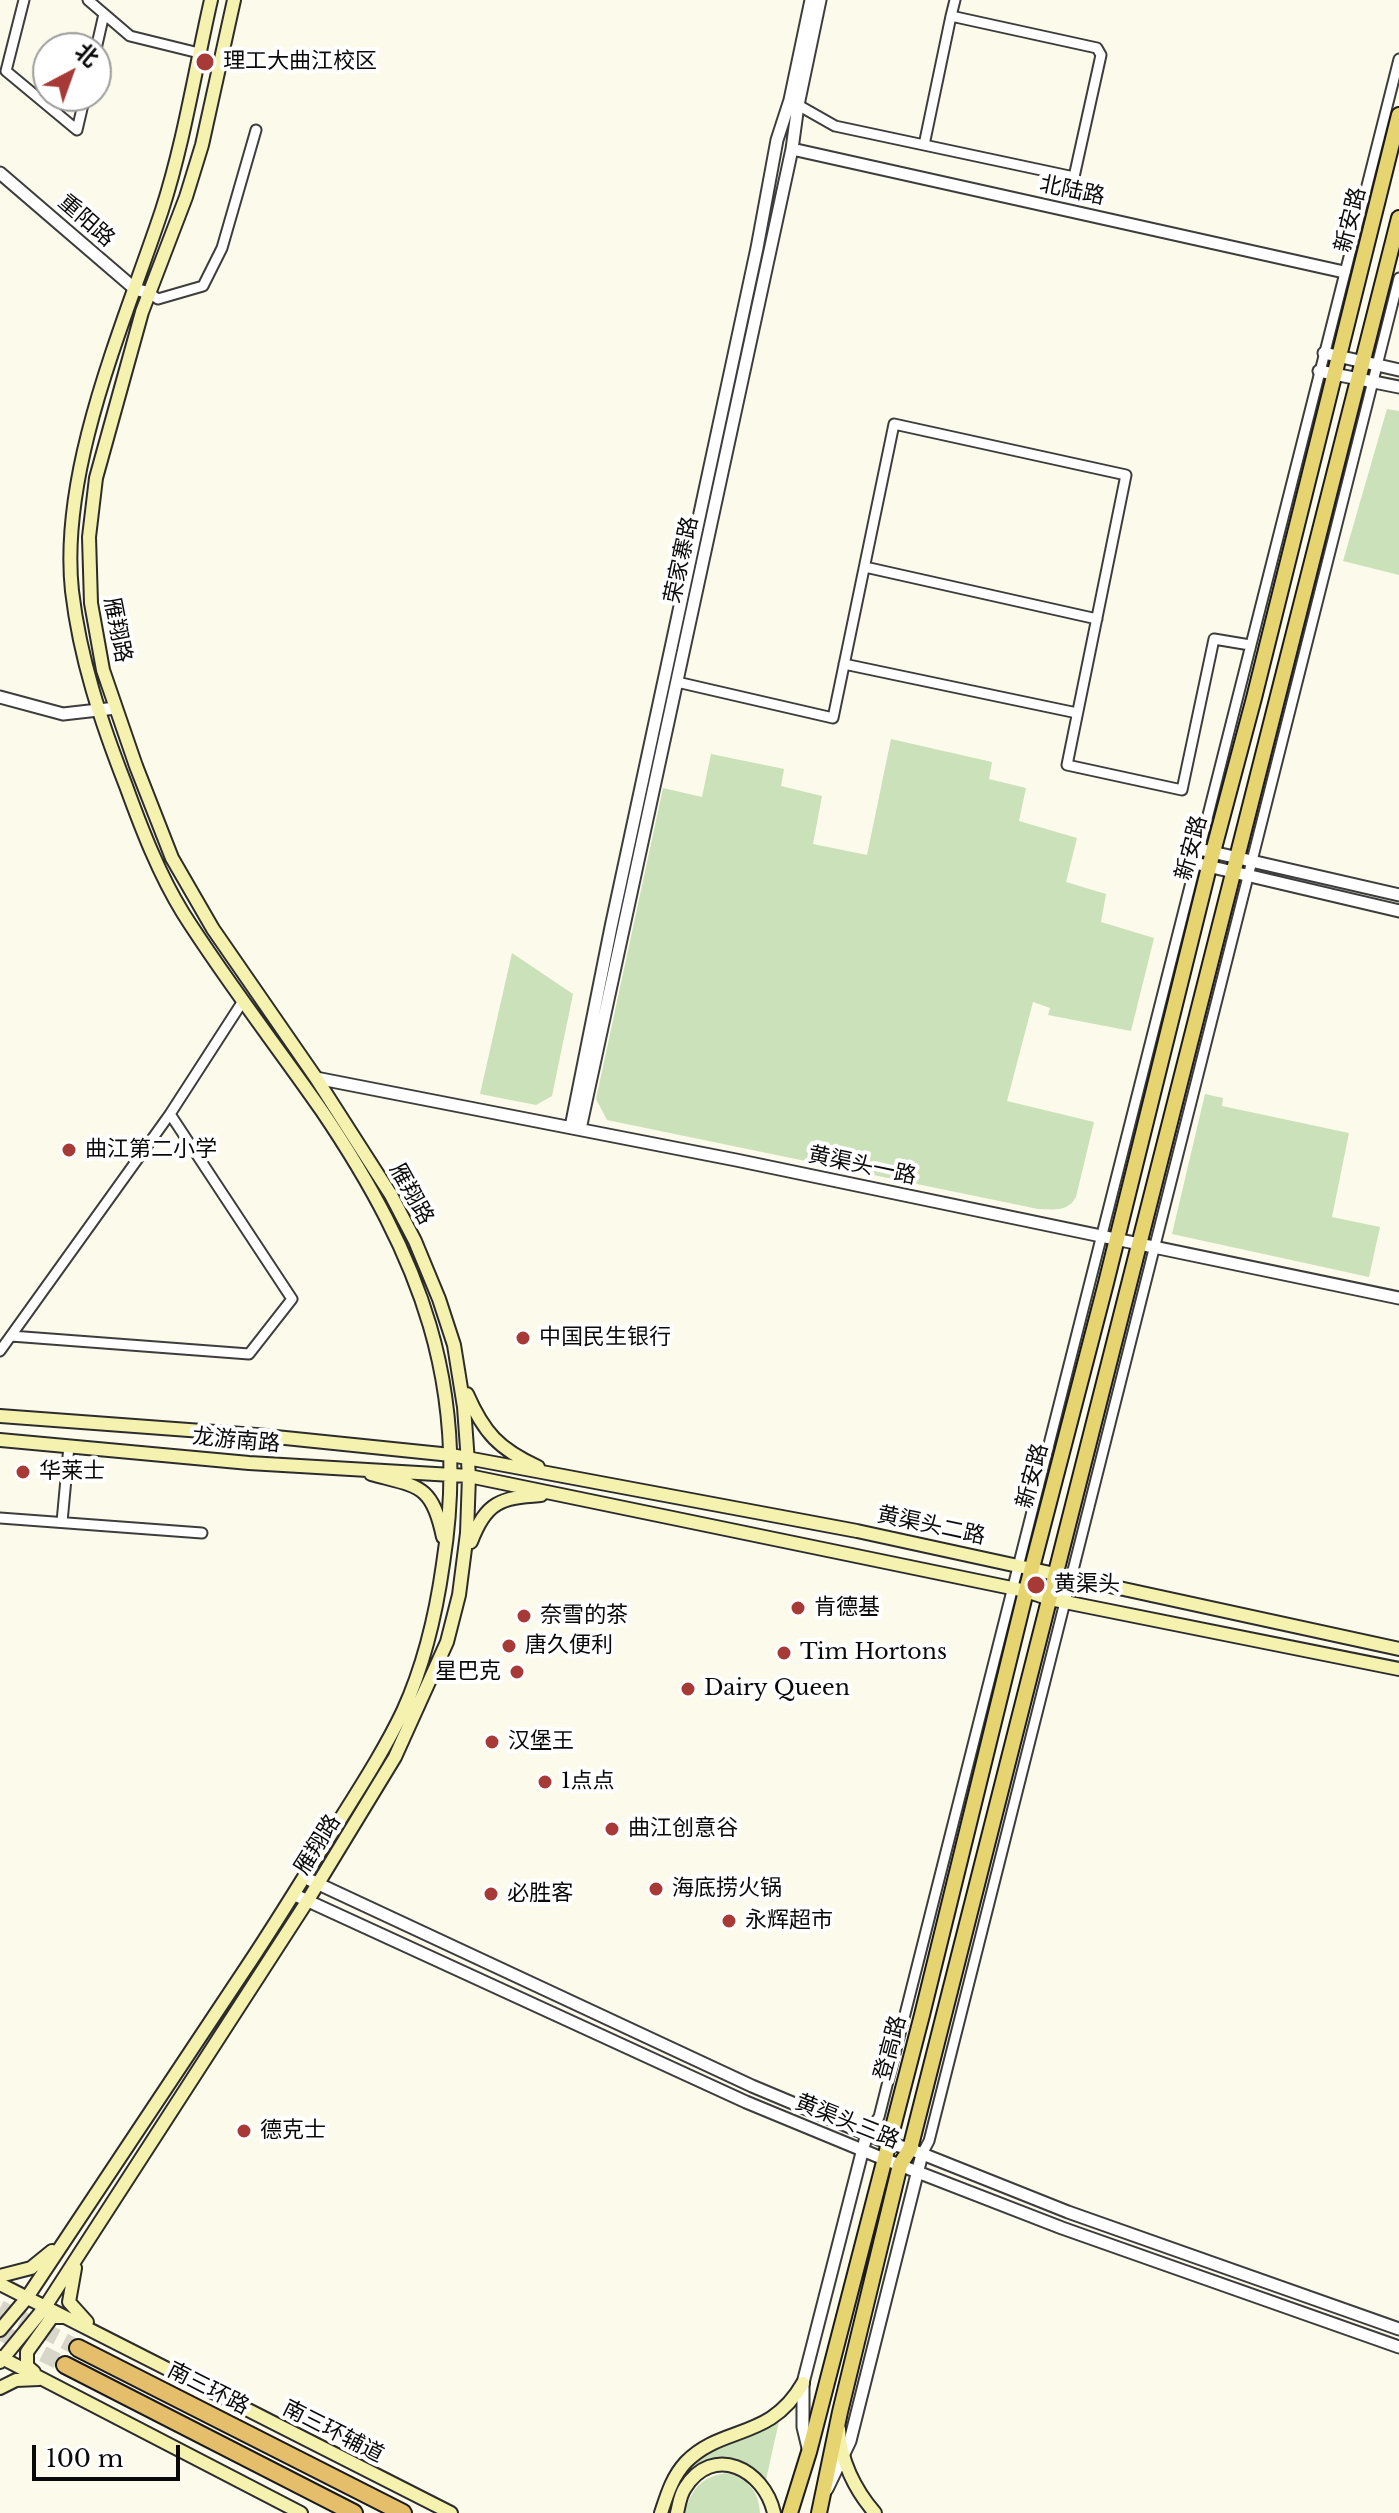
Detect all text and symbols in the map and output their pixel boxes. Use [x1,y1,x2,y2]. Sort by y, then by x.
north arrow [32,32,112,112]
text: 北 [70,38,104,72]
place label: 理工大曲江校区 [223,49,377,75]
marker: 理工大曲江校区 [194,51,216,73]
street label: 北陆路 [1037,171,1107,211]
street label: 新安路 [1330,185,1372,255]
street label: 重阳路 [52,189,120,253]
street label: 荣家寨路 [660,514,704,606]
street label: 雁翔路 [98,595,136,665]
street label: 新安路 [1171,813,1213,883]
place label: 曲江第二小学 [85,1137,217,1163]
marker: 曲江第二小学 [60,1141,78,1159]
street label: 黄渠头一路 [805,1142,919,1190]
street label: 雁翔路 [383,1159,439,1229]
place label: 中国民生银行 [539,1325,671,1351]
marker: 中国民生银行 [514,1329,532,1347]
street label: 龙游南路 [191,1424,281,1458]
street label: 新安路 [1012,1441,1054,1511]
place label: 华莱士 [39,1459,105,1485]
marker: 华莱士 [14,1463,32,1481]
street label: 黄渠头二路 [874,1502,988,1550]
place label: 黄渠头 [1054,1572,1120,1598]
marker: 黄渠头 [1025,1574,1047,1596]
place label: 肯德基 [814,1595,880,1621]
marker: 肯德基 [789,1599,807,1617]
place label: 奈雪的茶 [540,1603,628,1629]
marker: 奈雪的茶 [515,1607,533,1625]
place label: 唐久便利 [525,1633,613,1659]
marker: 唐久便利 [500,1637,518,1655]
place label: Tim Hortons [800,1640,947,1666]
marker: Tim Hortons [775,1644,793,1662]
place label: 星巴克 [435,1659,501,1685]
marker: 星巴克 [508,1663,526,1681]
place label: Dairy Queen [704,1676,850,1702]
marker: Dairy Queen [679,1680,697,1698]
place label: 汉堡王 [508,1729,574,1755]
marker: 汉堡王 [483,1733,501,1751]
place label: 1点点 [561,1769,615,1795]
marker: 1点点 [536,1773,554,1791]
street label: 雁翔路 [289,1810,347,1880]
place label: 曲江创意谷 [628,1816,738,1842]
marker: 曲江创意谷 [603,1820,621,1838]
place label: 海底捞火锅 [672,1876,782,1902]
marker: 海底捞火锅 [647,1880,665,1898]
place label: 必胜客 [507,1881,573,1907]
marker: 必胜客 [482,1885,500,1903]
place label: 永辉超市 [745,1908,833,1934]
marker: 永辉超市 [720,1912,738,1930]
street label: 登高路 [870,2013,912,2083]
street label: 黄渠头三路 [791,2089,903,2155]
place label: 德克士 [260,2118,326,2144]
marker: 德克士 [235,2122,253,2140]
street label: 南三环路 [163,2357,253,2421]
street label: 南三环辅道 [278,2395,388,2469]
scale bar [36,2429,184,2479]
text: 100 m [46,2444,124,2473]

